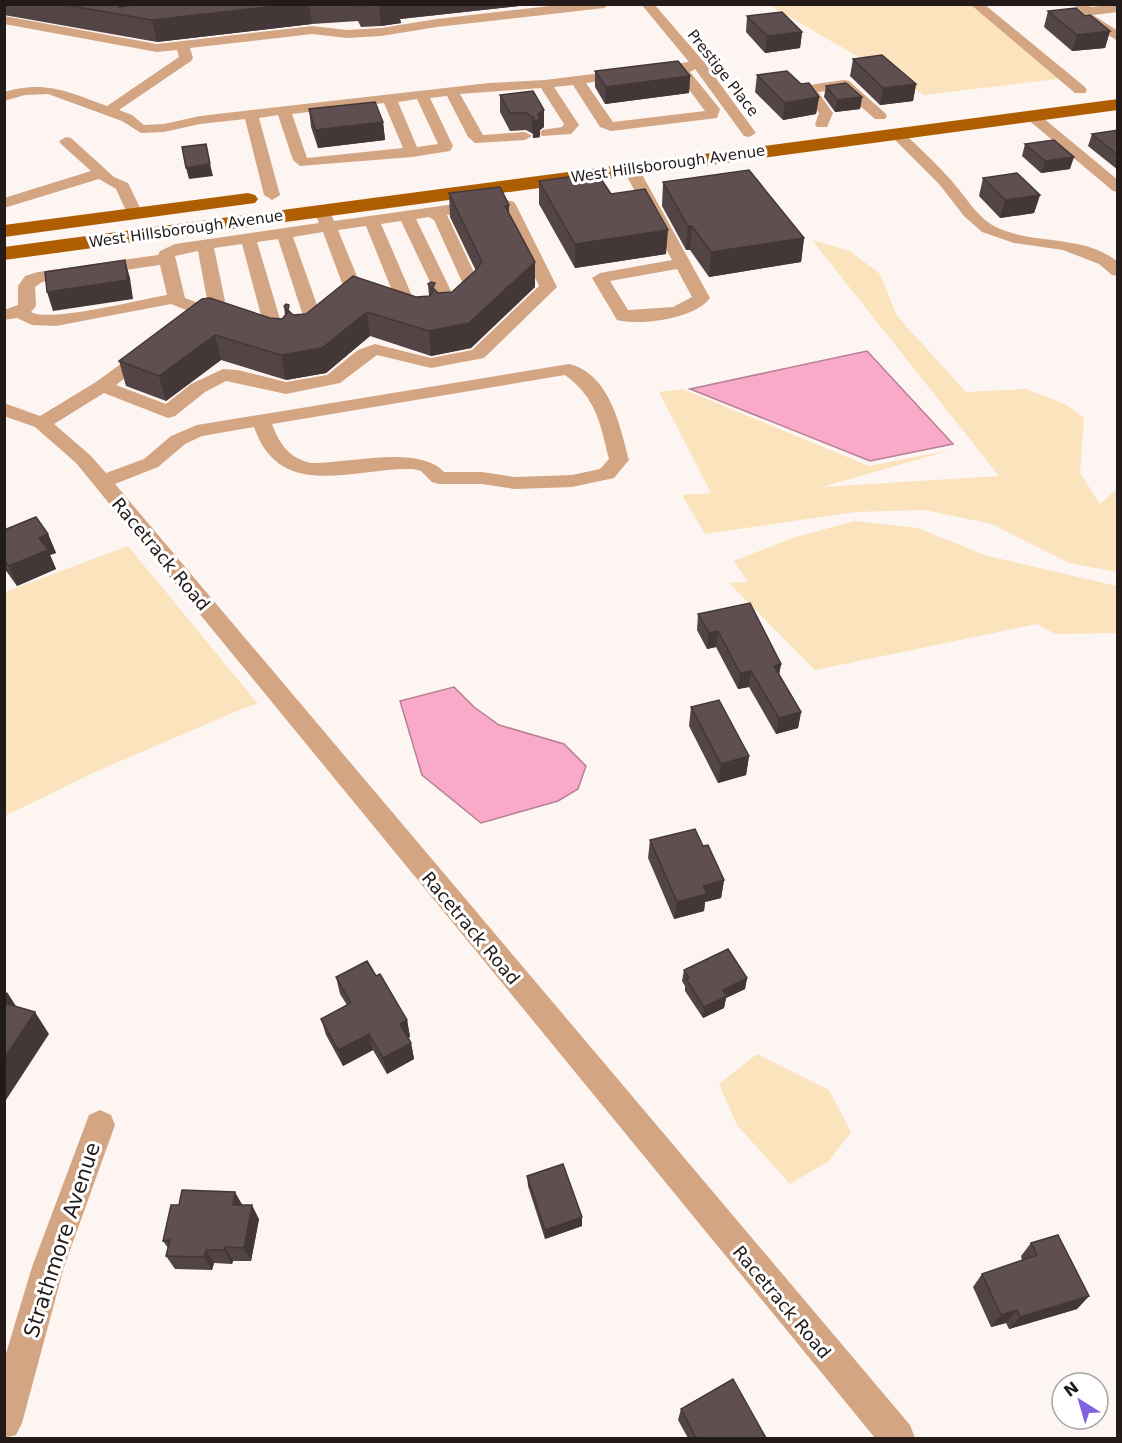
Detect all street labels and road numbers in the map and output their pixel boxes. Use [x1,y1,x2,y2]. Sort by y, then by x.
street label: Prestige Place [684,26,762,120]
street label: West Hillsborough Avenue [570,141,766,187]
street label: West Hillsborough Avenue [88,206,284,252]
street label: Racetrack Road [108,493,214,615]
street label: Racetrack Road [418,867,524,989]
street label: Strathmore Avenue [19,1139,105,1341]
street label: Racetrack Road [729,1241,835,1363]

